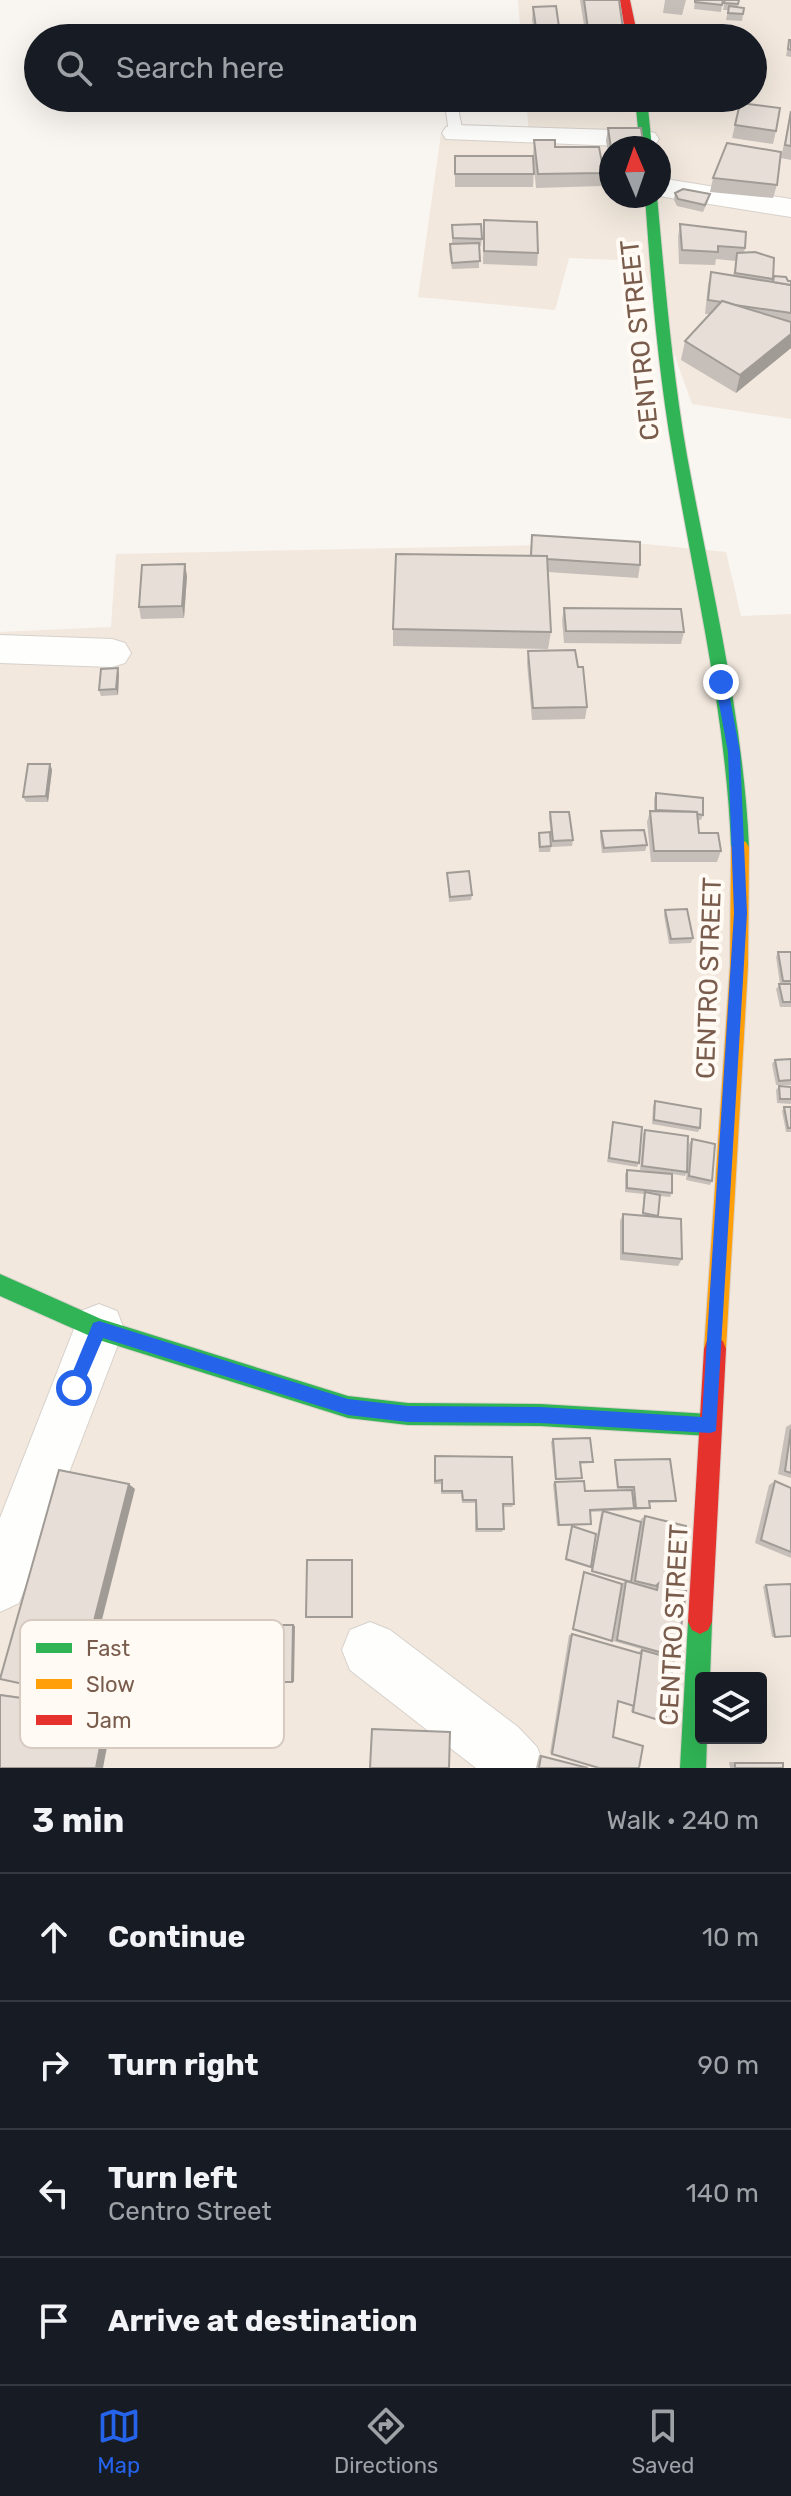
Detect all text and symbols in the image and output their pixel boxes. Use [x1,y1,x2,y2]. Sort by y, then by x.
search box [24,24,767,112]
icon: search [52,46,96,90]
text: Search here [116,50,284,86]
north arrow [599,136,671,208]
street label: CENTRO STREET [614,238,666,442]
route end [703,664,739,700]
street label: CENTRO STREET [690,877,728,1079]
route start [56,1370,92,1406]
street label: CENTRO STREET [653,1523,695,1727]
legend [20,1620,284,1748]
text: Fast [86,1635,131,1662]
text: Slow [86,1671,135,1698]
map controls [695,1672,767,1744]
button: layers [695,1672,767,1744]
text: Jam [86,1707,132,1734]
text: 3 min [32,1800,124,1841]
text: Walk · 240 m [606,1805,759,1836]
icon: ahead [32,1915,76,1959]
text: Continue [108,1919,245,1955]
text: 10 m [702,1922,759,1953]
icon: right [32,2043,76,2087]
text: Turn right [108,2047,259,2083]
text: 90 m [698,2050,759,2081]
text: Turn left [108,2160,238,2196]
icon: left [32,2171,76,2215]
text: 140 m [686,2178,759,2209]
text: Centro Street [108,2196,272,2227]
icon: arrive [32,2299,76,2343]
text: Arrive at destination [108,2303,418,2339]
tab: Map [97,2404,141,2479]
tab: Directions [334,2404,438,2479]
tab: Saved [632,2404,694,2479]

